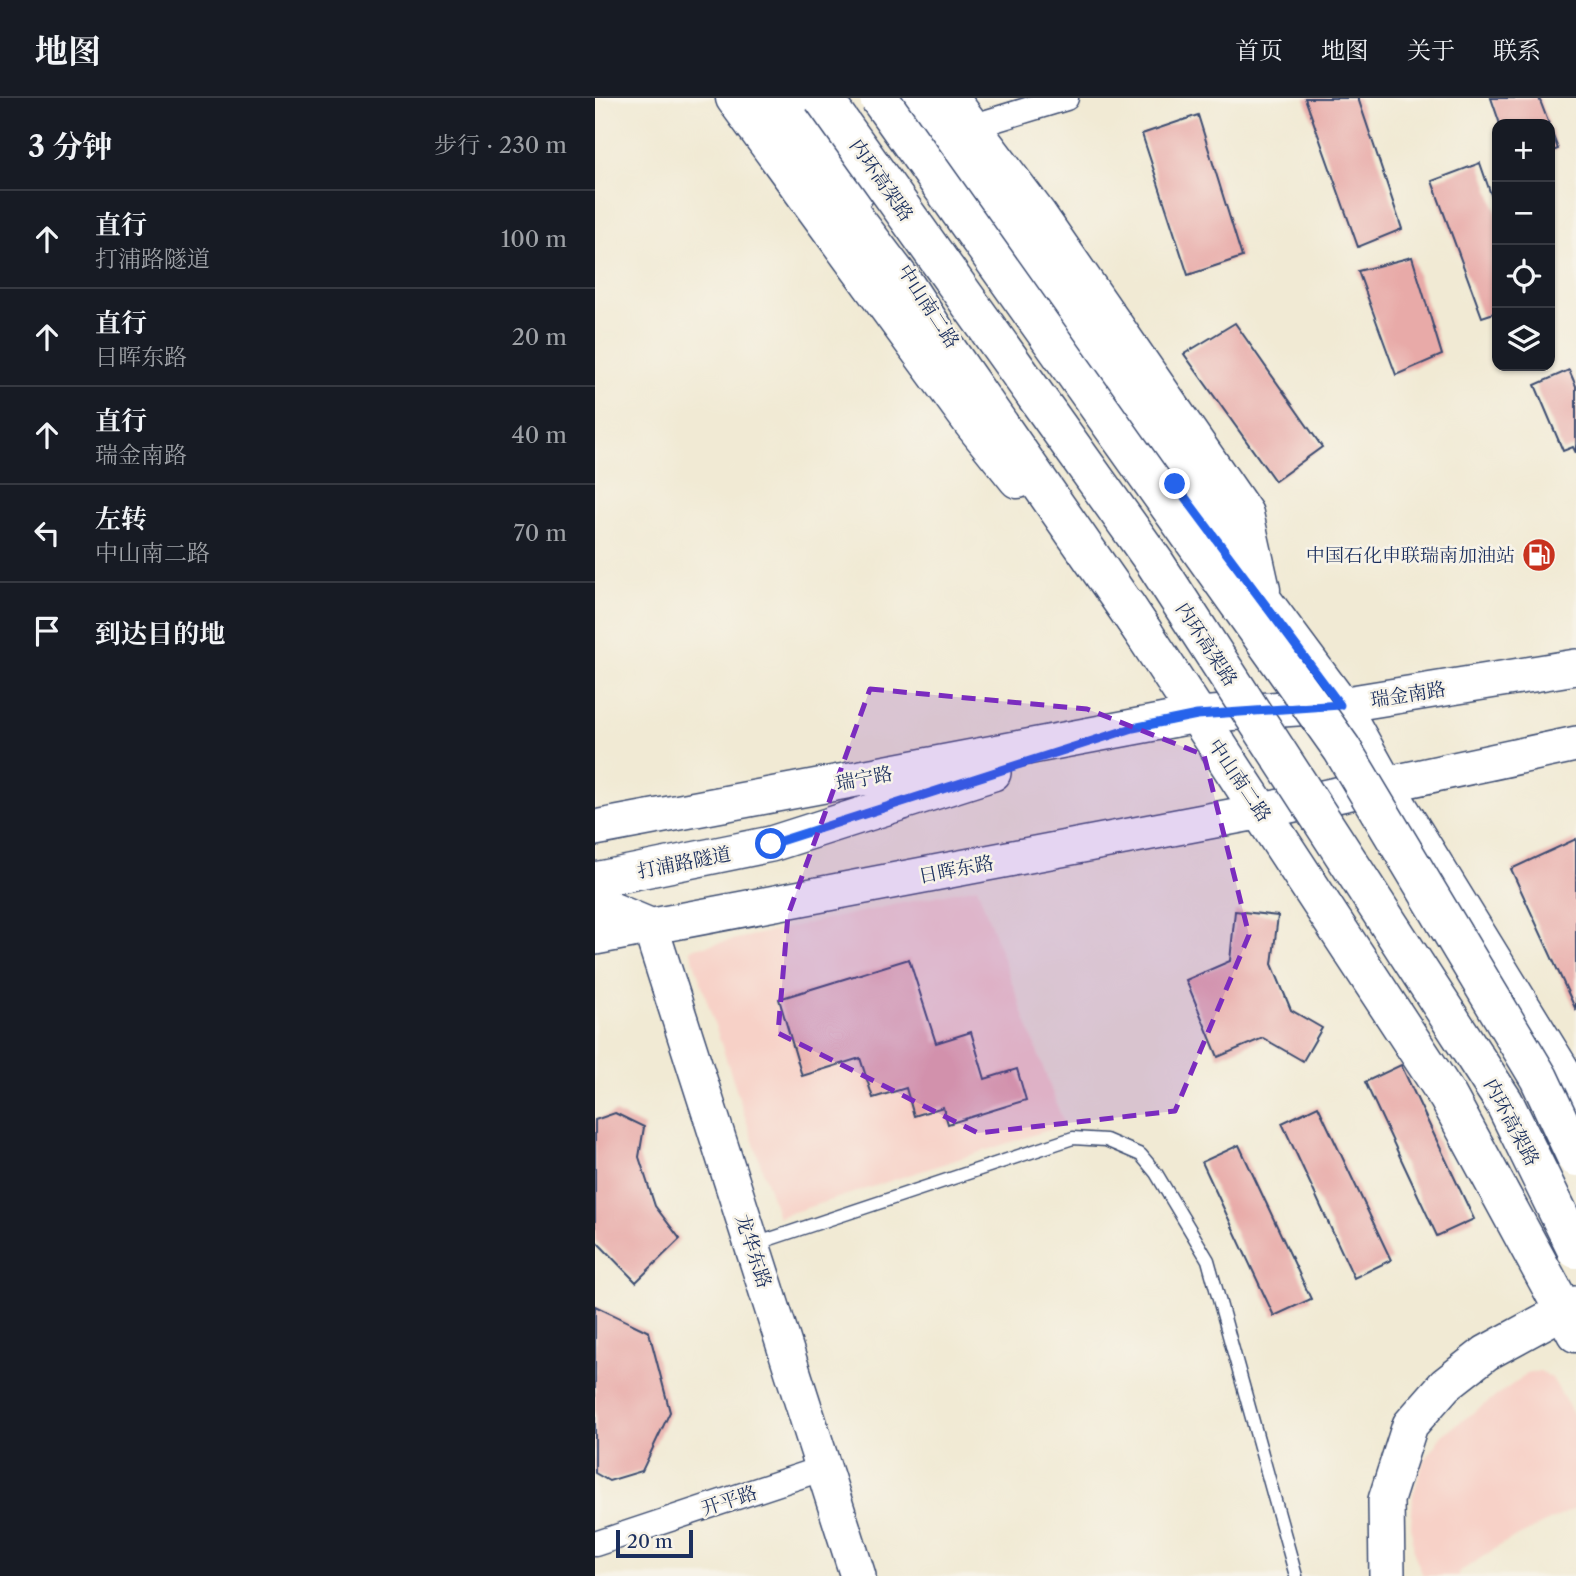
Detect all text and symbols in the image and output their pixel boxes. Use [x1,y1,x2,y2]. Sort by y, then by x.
text: 地图 [35,31,101,72]
text: 首页 [1235,36,1283,65]
text: 地图 [1321,36,1369,65]
text: 关于 [1407,36,1455,65]
text: 联系 [1493,36,1541,65]
map controls [1492,119,1555,371]
button: + [1492,119,1555,182]
text: 3 分钟 [28,128,112,165]
text: 步行 · 230 m [434,131,567,159]
street label: 内环高架路 [845,135,918,226]
button: − [1492,182,1555,245]
text: 直行 [95,209,147,241]
icon: ahead [28,220,66,258]
text: 100 m [501,225,567,253]
text: 打浦路隧道 [95,245,210,273]
button: locate [1492,245,1555,308]
street label: 中山南二路 [893,260,964,352]
text: 直行 [95,307,147,339]
button: layers [1492,308,1555,371]
icon: ahead [28,318,66,356]
text: 20 m [512,323,567,351]
text: 日晖东路 [95,343,187,371]
text: 直行 [95,405,147,437]
icon: ahead [28,416,66,454]
text: 40 m [512,421,567,449]
text: 瑞金南路 [95,441,187,469]
route end [1159,468,1190,499]
text: 左转 [95,503,147,535]
icon: left [28,514,66,552]
text: 70 m [514,519,567,547]
fuel station icon: 中国石化申联瑞南加油站 [1520,536,1558,574]
text: 中山南二路 [95,539,210,567]
place label: 中国石化申联瑞南加油站 [1306,544,1515,567]
street label: 内环高架路 [1171,598,1242,690]
icon: arrive [28,612,66,650]
text: 到达目的地 [95,618,225,650]
street label: 瑞金南路 [1369,677,1447,712]
street label: 中山南二路 [1203,734,1276,826]
street label: 瑞宁路 [834,762,894,795]
route start [755,828,786,859]
street label: 打浦路隧道 [635,842,733,883]
street label: 日晖东路 [917,851,996,888]
street label: 内环高架路 [1479,1075,1544,1170]
street label: 龙华东路 [731,1211,776,1291]
street label: 开平路 [698,1481,760,1520]
scale bar [616,1527,693,1559]
text: 20 m [627,1530,673,1553]

